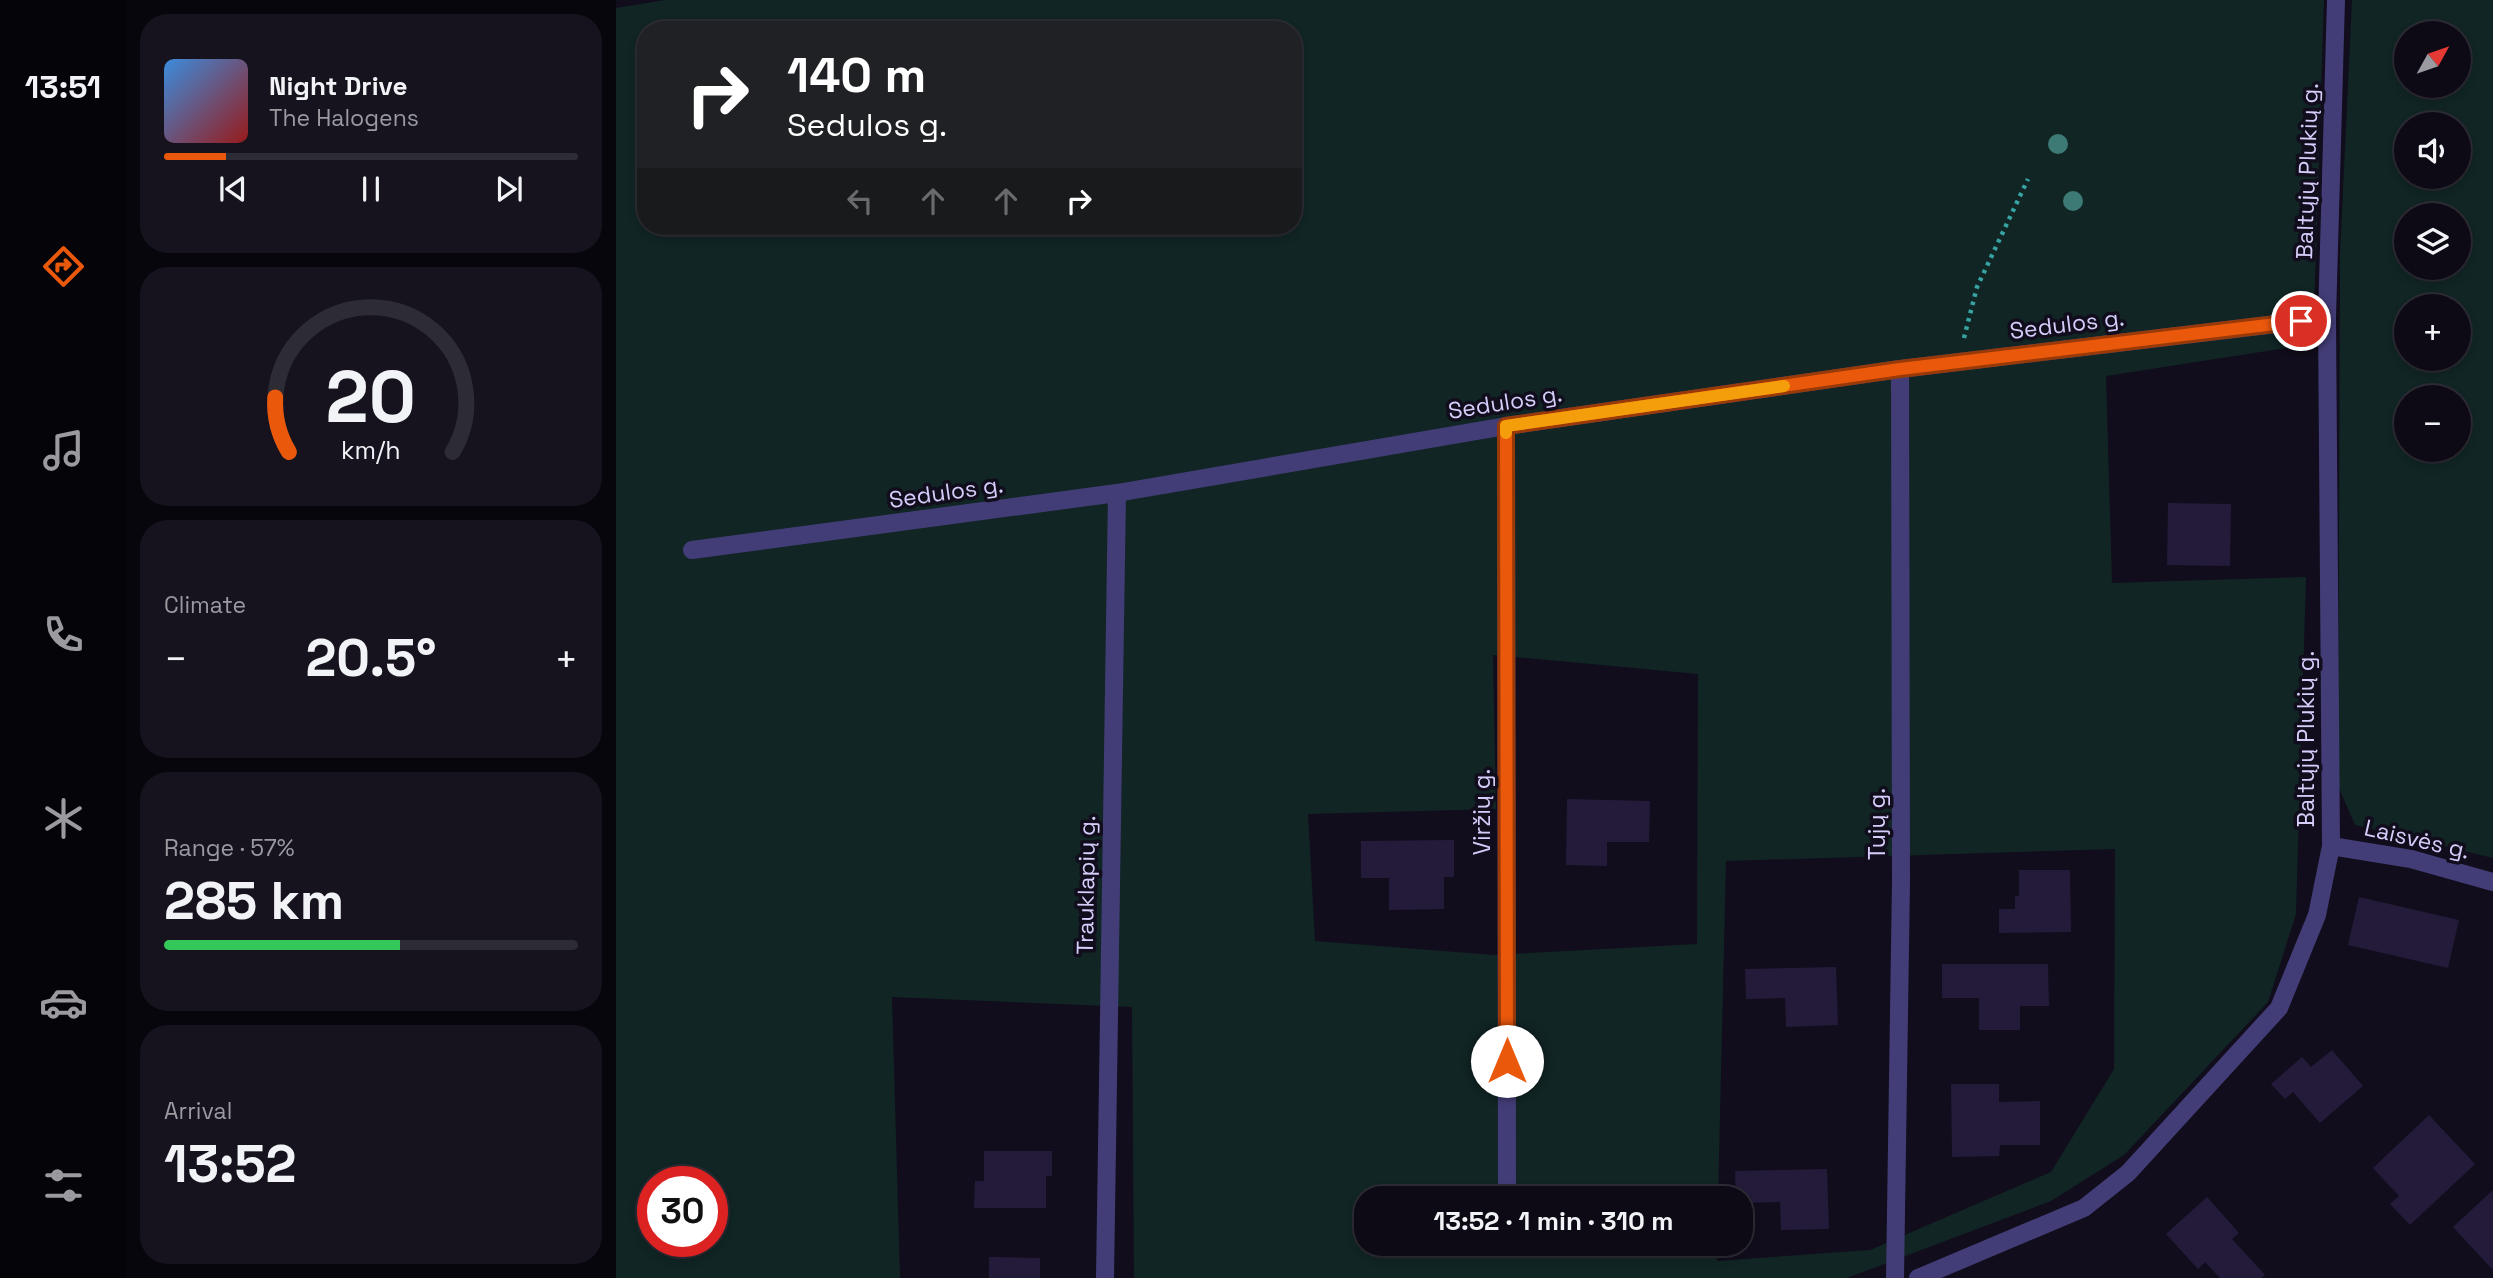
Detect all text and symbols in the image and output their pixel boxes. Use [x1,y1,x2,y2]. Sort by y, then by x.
north arrow [2394,21,2471,98]
map controls [2394,21,2471,462]
text: 140 m [787,44,926,106]
icon: right [672,49,763,140]
text: 13:51 [25,67,101,107]
text: Night Drive [269,69,407,103]
street label: Baltųjų Plukių g. [2289,82,2325,260]
text: The Halogens [269,103,419,133]
text: Sedulos g. [787,105,947,145]
button: sound [2394,112,2471,189]
icon: previous [214,170,252,208]
icon: pause [352,170,390,208]
icon: next [490,170,528,208]
icon: left [841,182,879,220]
icon: ahead [914,182,952,220]
icon: ahead [987,182,1025,220]
icon: right [1060,182,1098,220]
button: layers [2394,203,2471,280]
icon: directions [39,242,88,291]
pin [2271,291,2331,351]
button: + [2394,294,2471,371]
street label: Sedulos g. [2008,302,2126,346]
icon: arrive [2282,302,2320,340]
text: 20 [326,351,416,444]
street label: Sedulos g. [1446,378,1564,426]
button: − [2394,385,2471,462]
icon: music [39,426,88,475]
text: km/h [341,434,401,466]
street label: Sedulos g. [887,469,1005,515]
text: Climate [164,590,246,620]
icon: phone [39,610,88,659]
text: 20.5° [305,625,437,691]
text: − [164,635,188,683]
text: + [554,635,578,683]
street label: Baltųjų Plukių g. [2291,651,2321,827]
street label: Viržių g. [1467,769,1497,855]
street label: Tujų g. [1862,788,1892,860]
icon: climate [39,794,88,843]
street label: Laisvės g. [2361,812,2473,866]
street label: Trauklapių g. [1070,815,1102,955]
text: Range · 57% [164,833,295,863]
text: 285 km [164,868,344,934]
icon: car [39,978,88,1027]
position arrow [1470,1024,1544,1098]
text: Arrival [164,1096,232,1126]
text: 13:52 [164,1131,296,1197]
icon: filters [39,1161,88,1210]
speed limit sign: 30 [637,1166,728,1257]
text: 13:52 · 1 min · 310 m [1433,1204,1674,1238]

